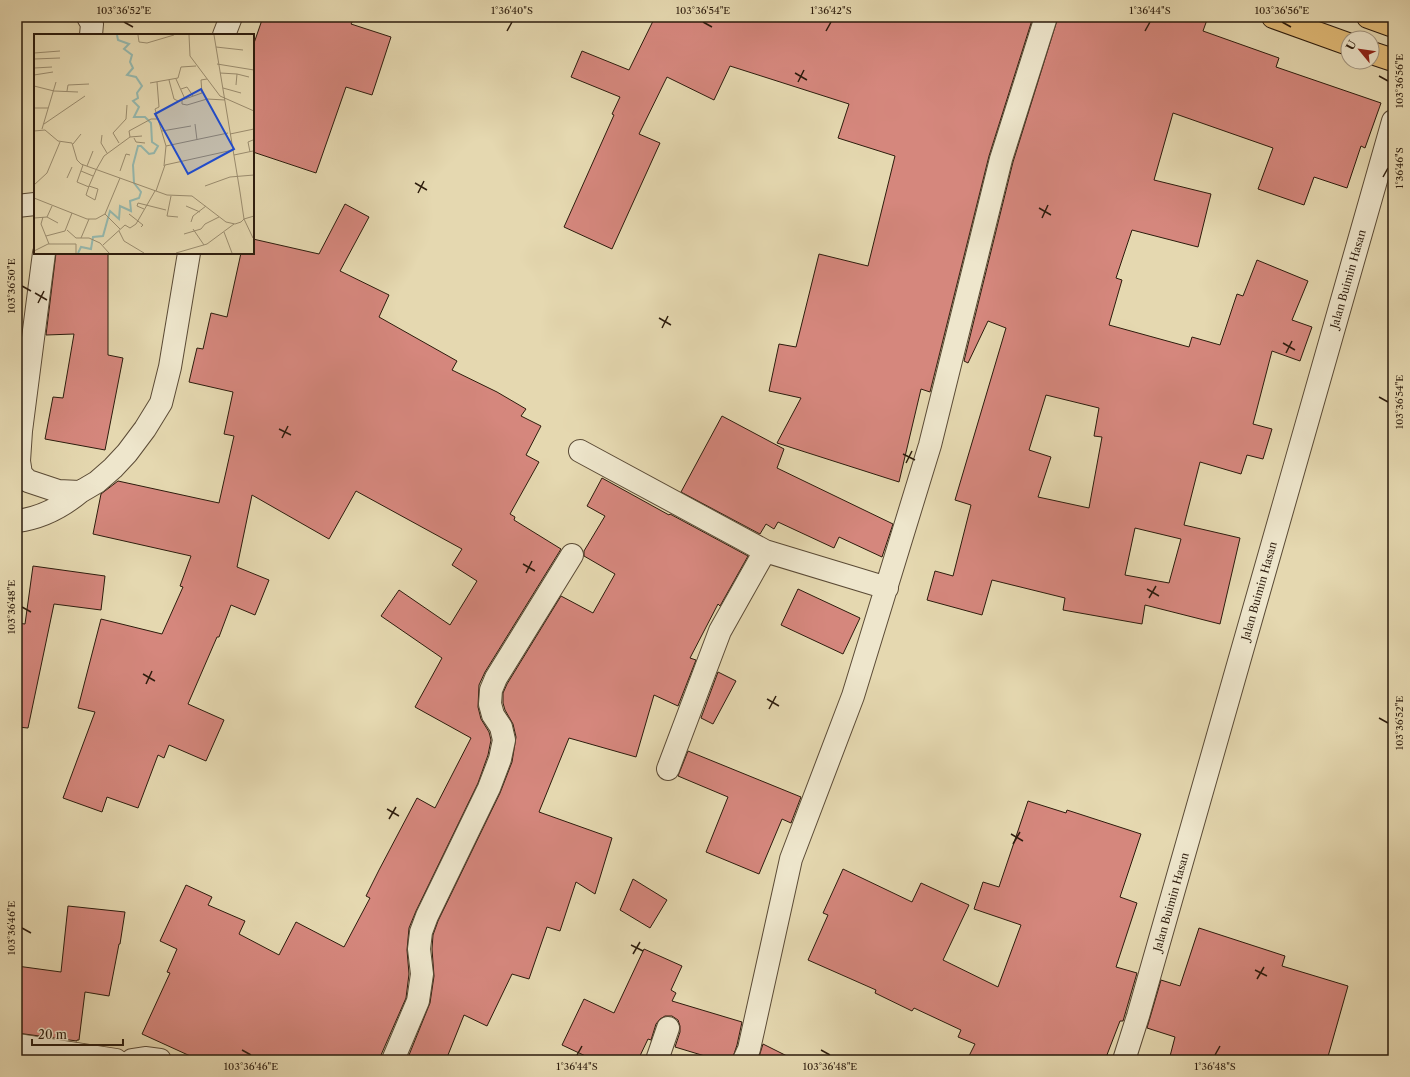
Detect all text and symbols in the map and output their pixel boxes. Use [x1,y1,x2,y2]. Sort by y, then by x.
text: 103°36'52"E [97,4,151,17]
text: 1°36'40"S [491,4,533,17]
text: 103°36'54"E [676,4,730,17]
text: 1°36'42"S [810,4,852,17]
text: 1°36'44"S [1129,4,1171,17]
text: 103°36'56"E [1255,4,1309,17]
north arrow [1340,30,1380,70]
inset map [34,34,254,254]
text: U [1343,38,1360,52]
text: 103°36'56"E [1393,54,1406,108]
text: 1°36'46"S [1393,147,1406,189]
street label: Jalan Buimin Hasan [1327,228,1369,332]
text: 103°36'50"E [5,258,18,314]
text: 103°36'54"E [1393,375,1406,429]
street label: Jalan Buimin Hasan [1238,540,1280,644]
text: 103°36'48"E [5,580,18,634]
text: 103°36'52"E [1393,696,1406,750]
street label: Jalan Buimin Hasan [1150,851,1192,955]
text: 103°36'46"E [5,901,18,955]
scale bar [32,1021,123,1047]
text: 20 m [38,1027,67,1042]
text: 103°36'46"E [224,1060,278,1073]
text: 1°36'44"S [556,1060,598,1073]
text: 103°36'48"E [803,1060,857,1073]
text: 1°36'48"S [1194,1060,1236,1073]

